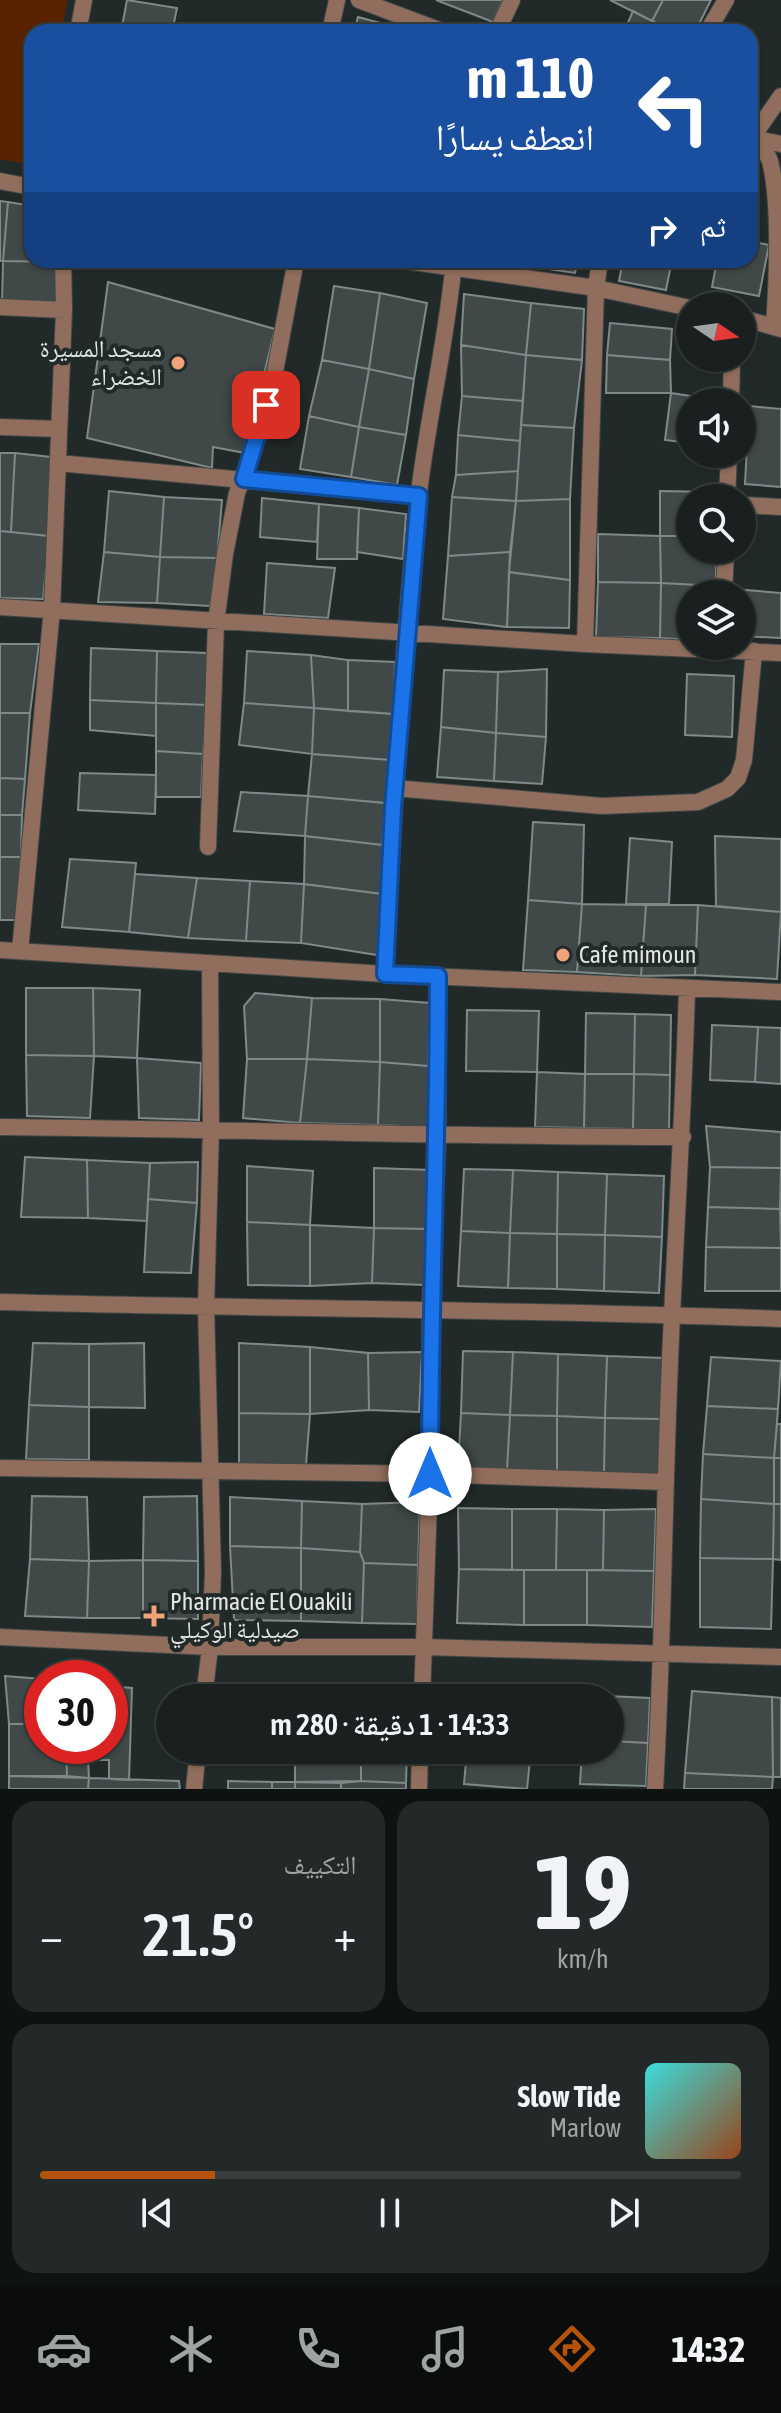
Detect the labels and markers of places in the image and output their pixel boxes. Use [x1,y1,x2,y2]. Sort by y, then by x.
place label: مسجد المسيرة الخضراء [40,335,162,390]
marker: مسجد المسيرة الخضراء [169,354,187,372]
pin [232,371,300,439]
place label: Cafe mimoun [579,941,696,968]
marker: Cafe mimoun [554,946,572,964]
place label: Pharmacie El Ouakili صيدلية الوكيلي [170,1588,353,1649]
marker: Pharmacie El Ouakili صيدلية الوكيلي [145,1607,163,1625]

